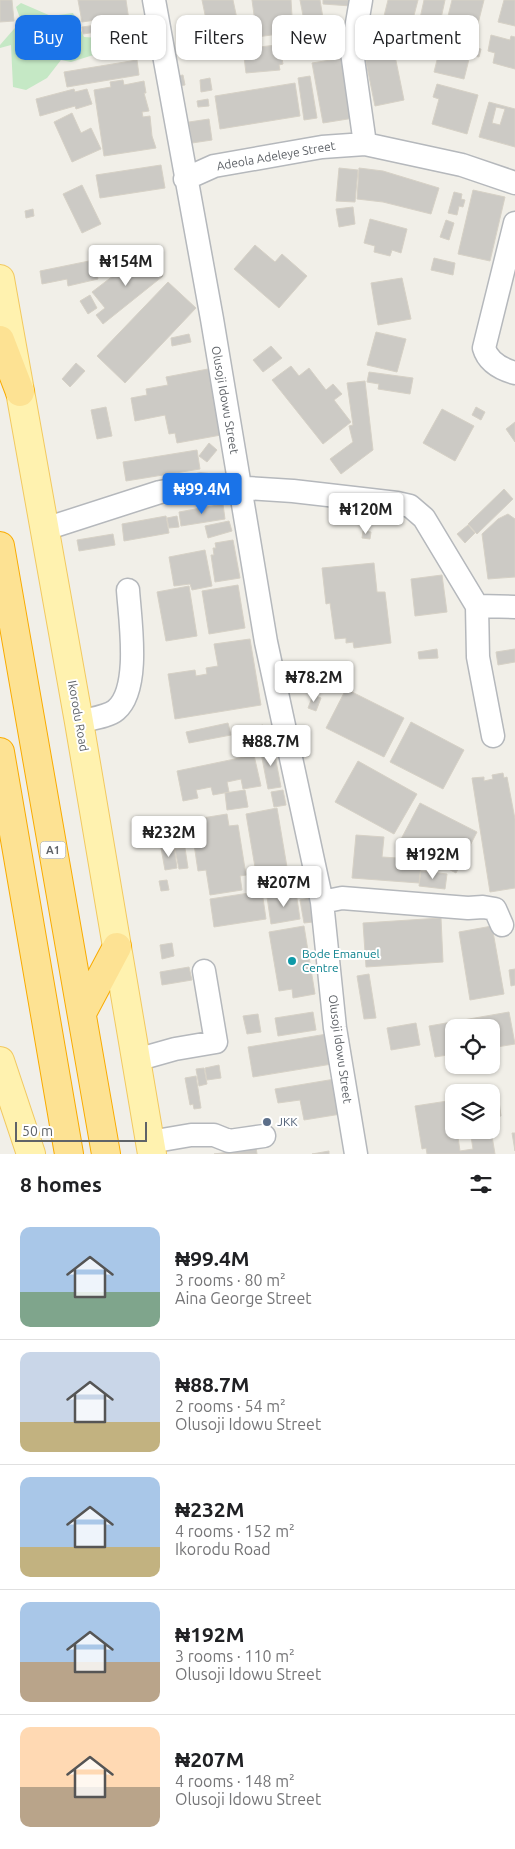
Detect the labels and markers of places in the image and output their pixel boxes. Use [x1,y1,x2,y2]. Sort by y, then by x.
pin: ₦154M [91,244,161,287]
pin: ₦99.4M [161,472,243,515]
pin: ₦120M [331,492,401,535]
pin: ₦78.2M [273,660,355,703]
pin: ₦88.7M [230,724,312,767]
pin: ₦232M [134,816,204,858]
pin: ₦192M [398,838,468,880]
pin: ₦207M [249,866,319,908]
place label: Bode Emanuel Centre [302,947,380,974]
marker: Bode Emanuel Centre [286,955,298,967]
place label: JKK [277,1115,298,1128]
marker: JKK [261,1116,273,1128]

